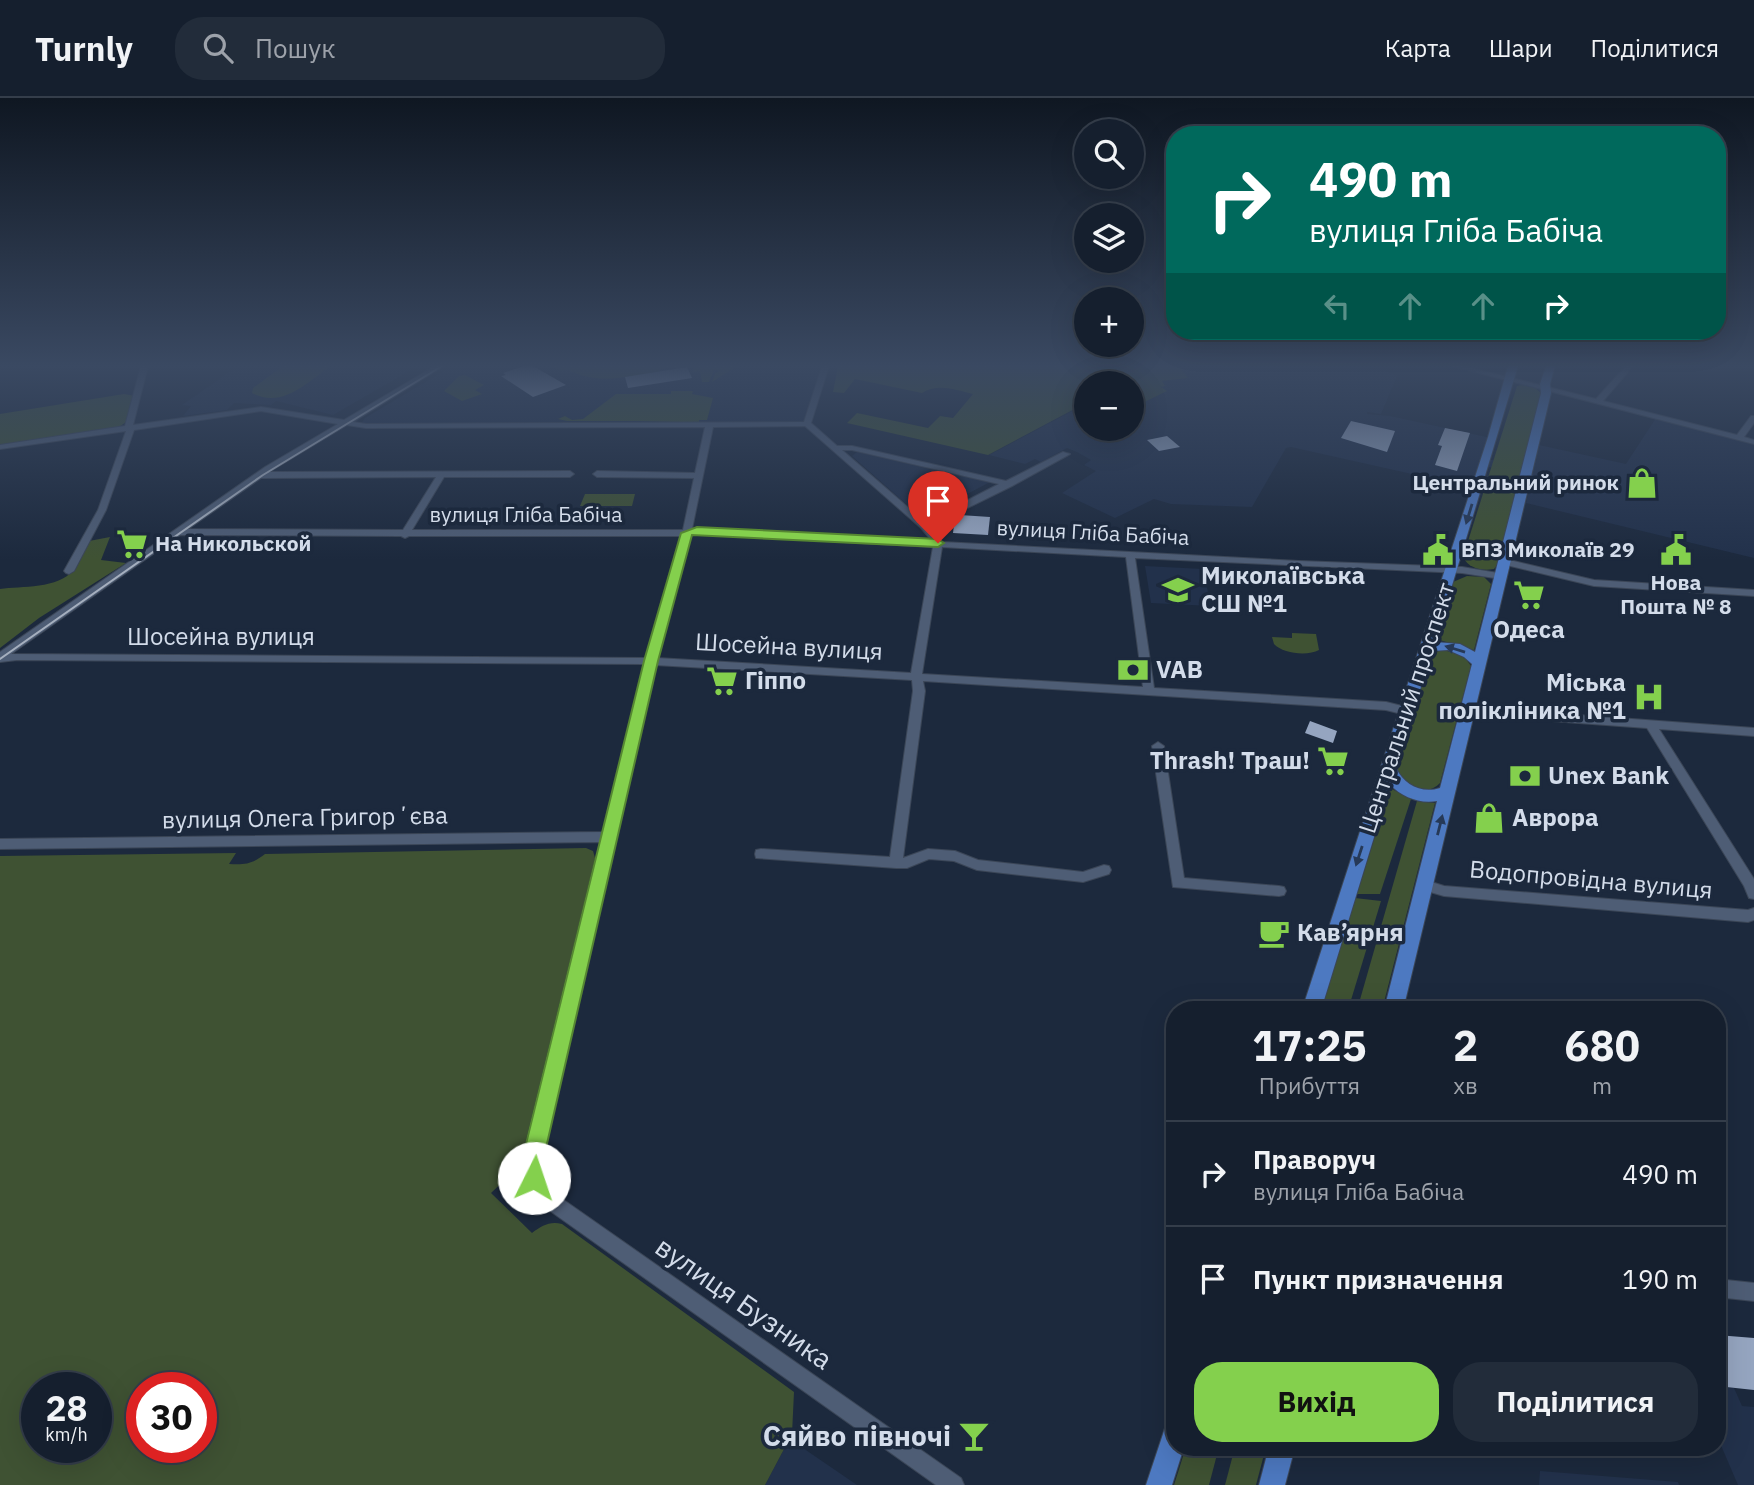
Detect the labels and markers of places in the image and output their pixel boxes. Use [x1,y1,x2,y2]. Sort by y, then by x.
shop icon: Центральний ринок [1625,466,1659,500]
place label: Центральний ринок [1412,468,1619,496]
pin [908,471,968,543]
supermarket icon: На Никольской [115,527,149,561]
place label: На Никольской [155,529,311,557]
public building icon: ВПЗ Миколаїв 29 [1421,533,1455,567]
public building icon: Нова Пошта № 8 [1659,533,1693,567]
place label: ВПЗ Миколаїв 29 [1461,535,1635,563]
place label: Миколаївська СШ №1 [1201,559,1365,619]
place label: Нова Пошта № 8 [1620,568,1732,620]
school or university icon: Миколаївська СШ №1 [1161,573,1195,607]
supermarket icon: Одеса [1512,578,1546,612]
place label: Одеса [1493,613,1565,645]
bank icon: VAB [1116,653,1150,687]
place label: VAB [1156,653,1203,685]
supermarket icon: Гіппо [705,664,739,698]
place label: Гіппо [745,664,806,696]
place label: Міська полікліника №1 [1439,666,1626,726]
hospital icon: Міська полікліника №1 [1632,680,1666,714]
place label: Thrash! Траш! [1150,744,1310,776]
supermarket icon: Thrash! Траш! [1316,744,1350,778]
bank icon: Unex Bank [1508,759,1542,793]
place label: Unex Bank [1548,759,1669,791]
shop icon: Аврора [1472,801,1506,835]
place label: Аврора [1512,801,1599,833]
cafe icon: Кав’ярня [1257,916,1291,950]
place label: Кав’ярня [1297,916,1403,948]
place label: Сяйво півночі [763,1417,951,1454]
bar icon: Сяйво півночі [957,1419,991,1453]

